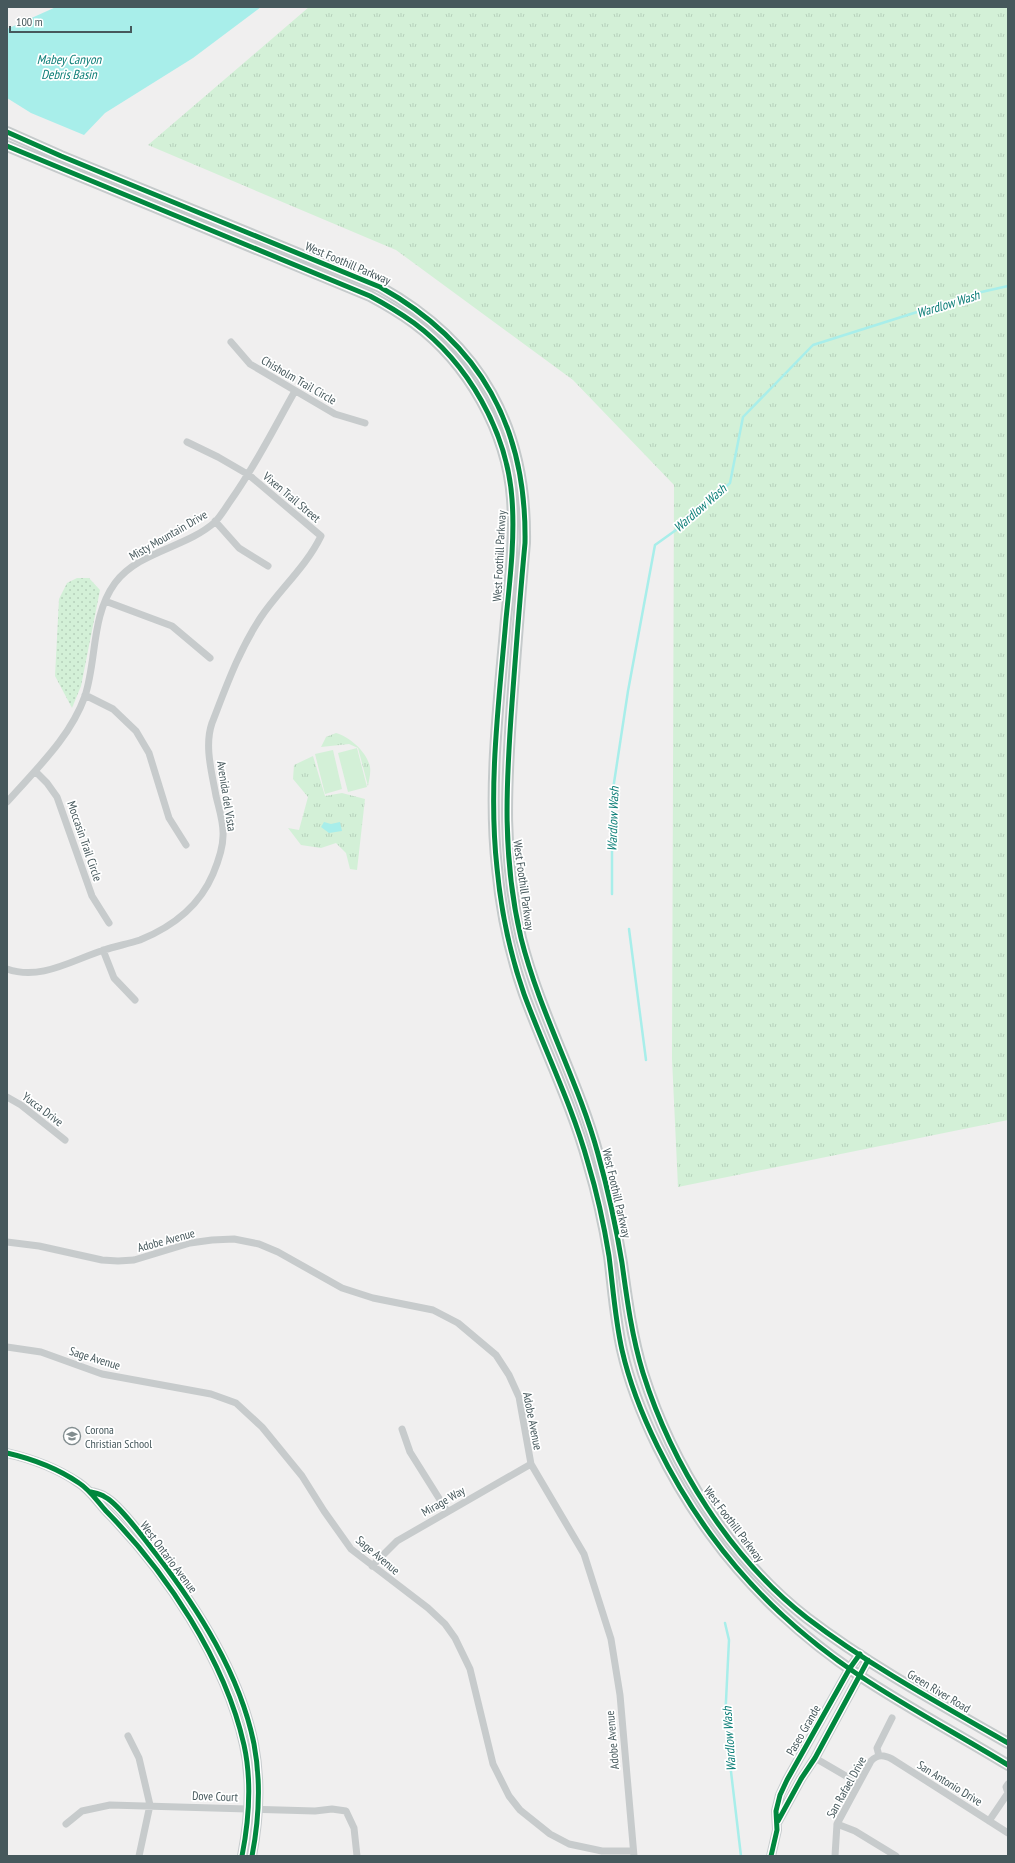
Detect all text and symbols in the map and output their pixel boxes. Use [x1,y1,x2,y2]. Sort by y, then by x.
scale bar [10,8,131,34]
text: 100 m [16,14,43,29]
water label: Mabey Canyon Debris Basin [37,51,103,83]
street label: West Foothill Parkway [303,238,393,288]
water label: Wardlow Wash [915,286,983,322]
street label: Chisholm Trail Circle [259,352,339,408]
street label: Vixen Trail Street [259,468,324,526]
water label: Wardlow Wash [670,479,731,536]
street label: Misty Mountain Drive [126,507,210,563]
street label: West Foothill Parkway [489,510,509,602]
street label: Avenida del Vista [214,760,240,832]
water label: Wardlow Wash [603,785,623,852]
street label: Moccasin Trail Circle [64,799,106,883]
street label: West Foothill Parkway [510,839,538,932]
street label: Yucca Drive [20,1089,66,1129]
street label: West Foothill Parkway [599,1147,635,1240]
street label: Adobe Avenue [136,1225,196,1255]
street label: Sage Avenue [68,1343,122,1373]
street label: Adobe Avenue [520,1391,546,1451]
place label: Corona Christian School [85,1422,152,1451]
school or university icon: Corona Christian School [62,1426,82,1446]
street label: Mirage Way [419,1482,468,1519]
street label: West Foothill Parkway [701,1483,768,1565]
street label: West Ontario Avenue [137,1518,201,1596]
street label: Sage Avenue [353,1532,403,1578]
street label: Green River Road [905,1666,973,1716]
street label: Paseo Grande [783,1702,824,1758]
water label: Wardlow Wash [718,1705,740,1772]
street label: Adobe Avenue [602,1710,622,1770]
street label: San Rafael Drive [823,1753,869,1821]
street label: San Antonio Drive [915,1757,985,1809]
street label: Dove Court [192,1788,239,1804]

